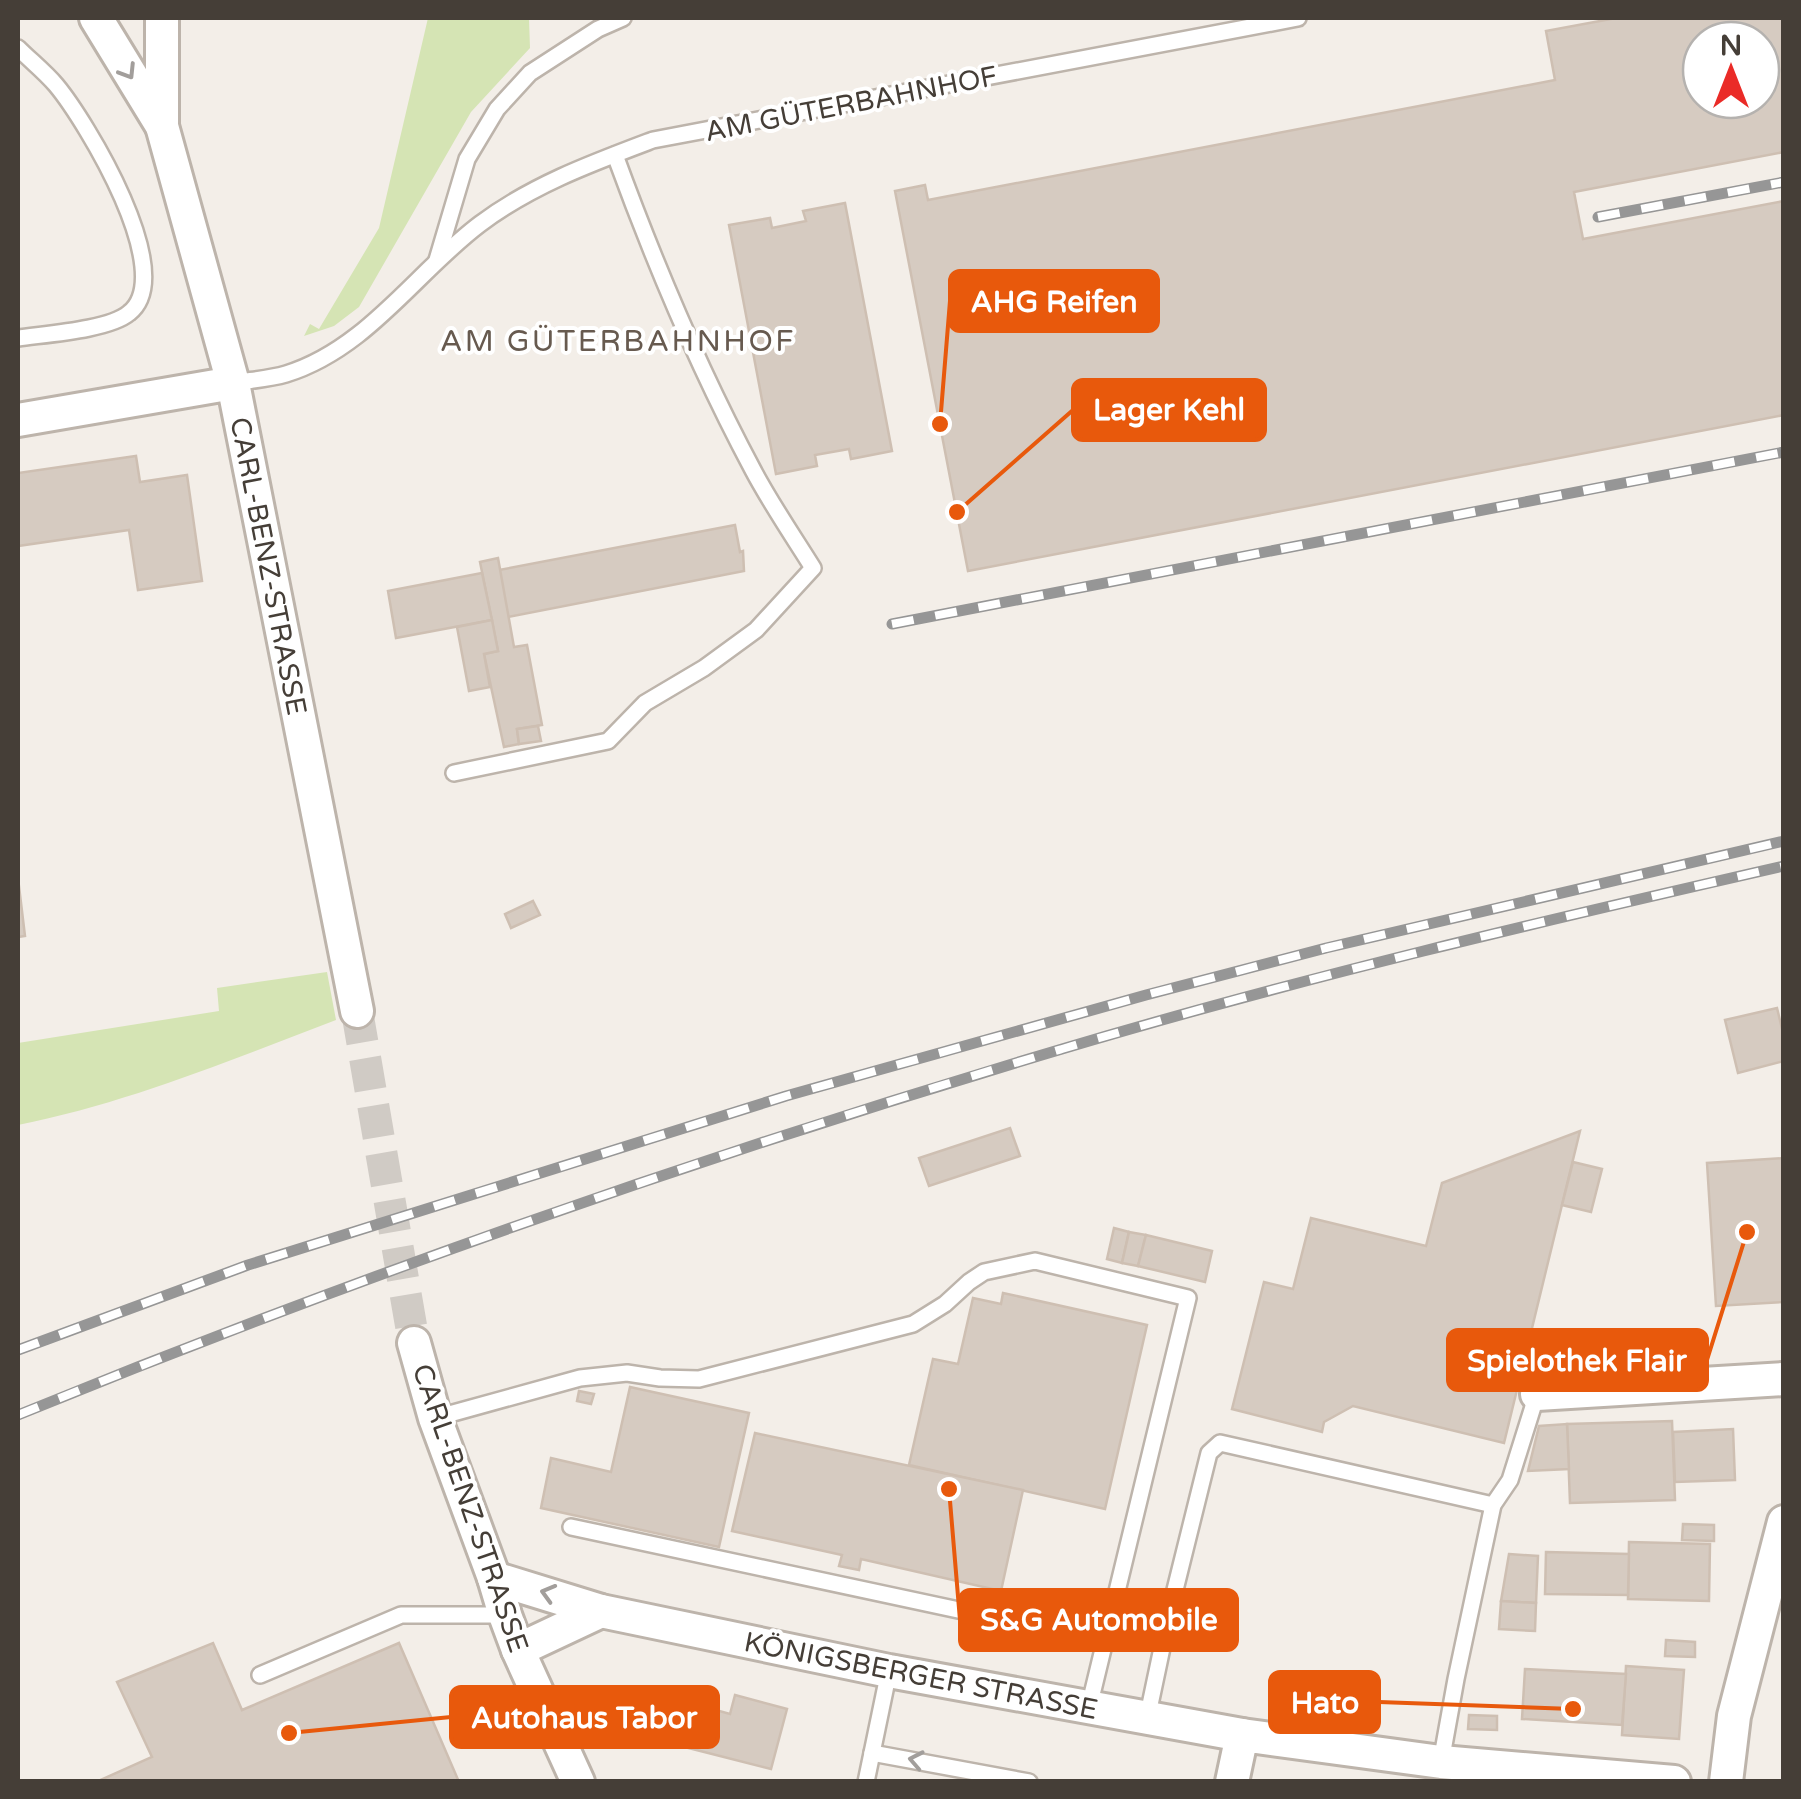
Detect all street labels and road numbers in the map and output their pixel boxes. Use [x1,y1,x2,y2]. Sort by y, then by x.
street label: AM GÜTERBAHNHOF [702,59,1000,149]
street label: CARL-BENZ-STRASSE [222,414,314,718]
street label: CARL-BENZ-STRASSE [405,1360,535,1657]
street label: KÖNIGSBERGER STRASSE [741,1625,1101,1727]

